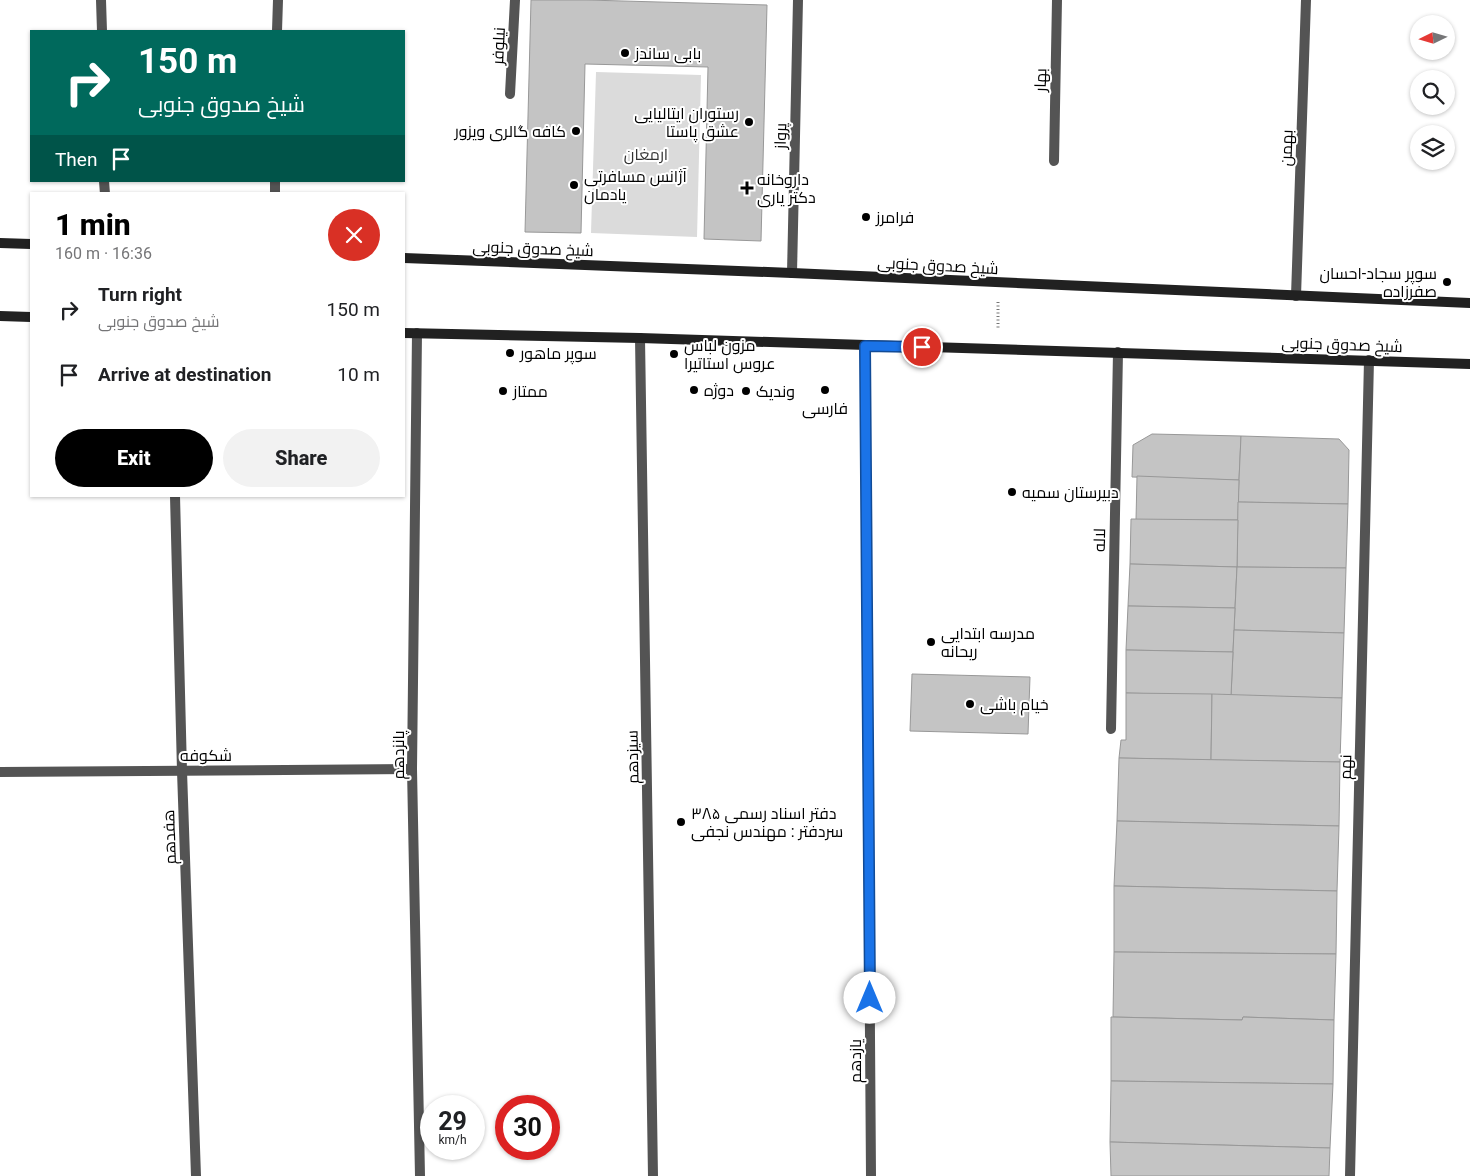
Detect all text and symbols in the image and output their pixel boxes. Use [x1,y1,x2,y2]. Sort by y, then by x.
north arrow [1410,15,1455,60]
map controls [1410,15,1455,170]
street label: نیلوفر [488,27,509,66]
text: 150 m [138,41,237,82]
place label: بابی ساندز [634,44,701,64]
marker: بابی ساندز [619,47,631,59]
icon: right [55,50,120,115]
street label: بهار [1031,68,1051,93]
button: search [1410,70,1455,115]
text: شیخ صدوق جنوبی [138,92,305,117]
place label: رستوران ایتالیایی عشق پاستا [634,104,739,143]
marker: رستوران ایتالیایی عشق پاستا [743,116,755,128]
place label: کافه گالری ویزور [454,122,566,142]
street label: پرواز [771,122,792,150]
marker: کافه گالری ویزور [570,125,582,137]
button: layers [1410,125,1455,170]
street label: بهمن [1276,129,1298,167]
icon: arrive [107,145,135,173]
park label: ارمغان [624,145,668,165]
text: Then [55,148,97,171]
place label: آژانس مسافرتی یادمان [584,167,687,205]
place label: داروخانه دکتر یاری [757,170,816,208]
marker: آژانس مسافرتی یادمان [568,179,580,191]
marker: داروخانه دکتر یاری [741,182,753,194]
text: 1 min [55,207,131,242]
place label: فرامرز [875,208,914,227]
button: close [328,209,380,261]
marker: فرامرز [860,211,872,223]
street label: شیخ صدوق جنوبی [472,237,594,262]
text: 160 m · 16:36 [55,244,152,263]
street label: شیخ صدوق جنوبی [877,253,999,280]
place label: سوپر سجاد-احسان صفرزاده [1319,264,1437,301]
marker: سوپر سجاد-احسان صفرزاده [1441,276,1453,288]
text: Turn right [98,283,182,306]
icon: right [55,296,83,324]
text: 150 m [327,298,380,321]
text: شیخ صدوق جنوبی [98,312,219,331]
pin [901,326,943,368]
icon: arrive [908,333,936,361]
street label: شیخ صدوق جنوبی [1281,333,1403,358]
place label: مزون لباس عروس استاتیرا [684,336,775,374]
place label: سوپر ماهور [519,344,597,365]
marker: سوپر ماهور [504,347,516,359]
marker: مزون لباس عروس استاتیرا [668,348,680,360]
icon: arrive [55,361,83,389]
text: Arrive at destination [98,363,271,386]
text: 10 m [337,363,380,386]
place label: دوژه [704,381,734,400]
place label: ممتاز [512,382,548,401]
place label: وندیک [756,382,795,401]
marker: دوژه [688,384,700,396]
marker: فارسی [819,384,831,396]
marker: ممتاز [497,385,509,397]
marker: وندیک [740,385,752,397]
place label: فارسی [802,399,848,419]
button: Exit [55,429,213,487]
button: Share [223,429,380,487]
place label: دبیرستان سمیه [1022,483,1119,503]
marker: دبیرستان سمیه [1006,486,1018,498]
street label: لاله [1090,528,1109,552]
place label: مدرسه ابتدایی ریحانه [941,624,1035,661]
marker: مدرسه ابتدایی ریحانه [925,636,937,648]
place label: خیام باشی [980,695,1049,716]
marker: خیام باشی [964,698,976,710]
street label: پانزدهم [389,730,410,780]
street label: سیزدهم [623,730,644,784]
street label: شکوفه [180,746,232,765]
street label: نهم [1336,754,1357,780]
place label: دفتر اسناد رسمی ۳۸۵ سردفتر : مهندس نجفی [691,804,843,842]
street label: هفدهم [159,809,182,865]
marker: دفتر اسناد رسمی ۳۸۵ سردفتر : مهندس نجفی [675,816,687,828]
position arrow [843,971,895,1023]
street label: یازدهم [846,1038,867,1083]
speed limit sign: 30 [495,1095,560,1160]
text: 29 [438,1107,467,1136]
text: km/h [438,1133,467,1147]

